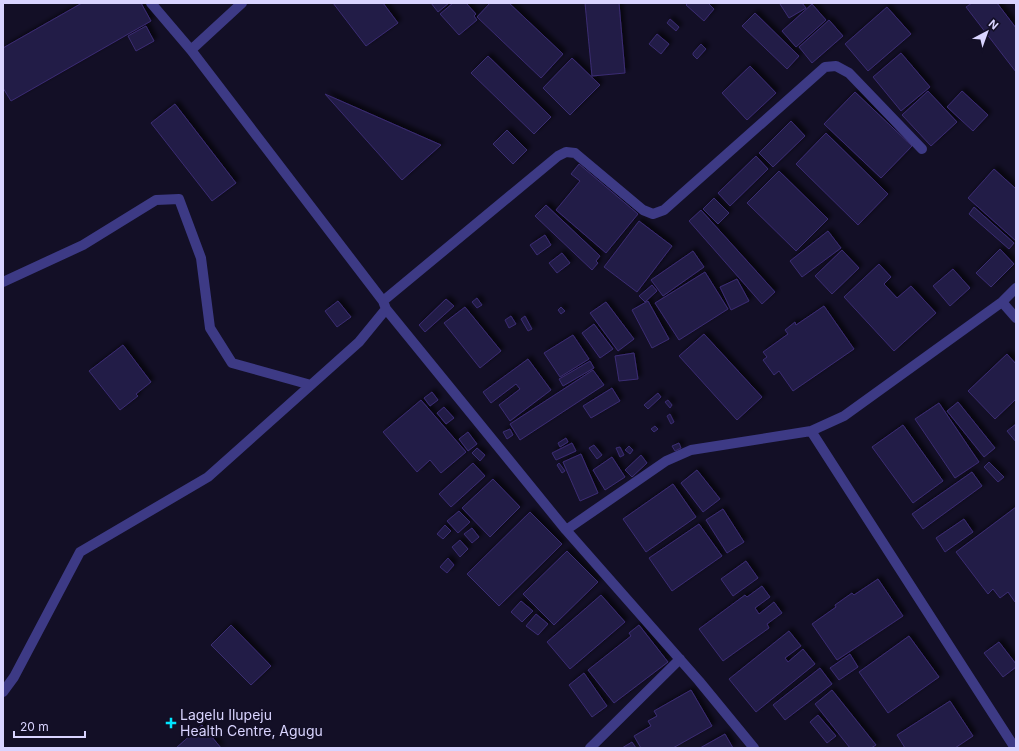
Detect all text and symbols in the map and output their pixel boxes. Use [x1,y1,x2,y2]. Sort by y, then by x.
north arrow [967,12,1007,52]
text: N [986,16,1001,32]
place label: Lagelu Ilupeju Health Centre, Agugu [180,706,323,739]
scale bar [14,713,85,739]
marker: Lagelu Ilupeju Health Centre, Agugu [165,717,177,729]
text: 20 m [20,719,49,734]

